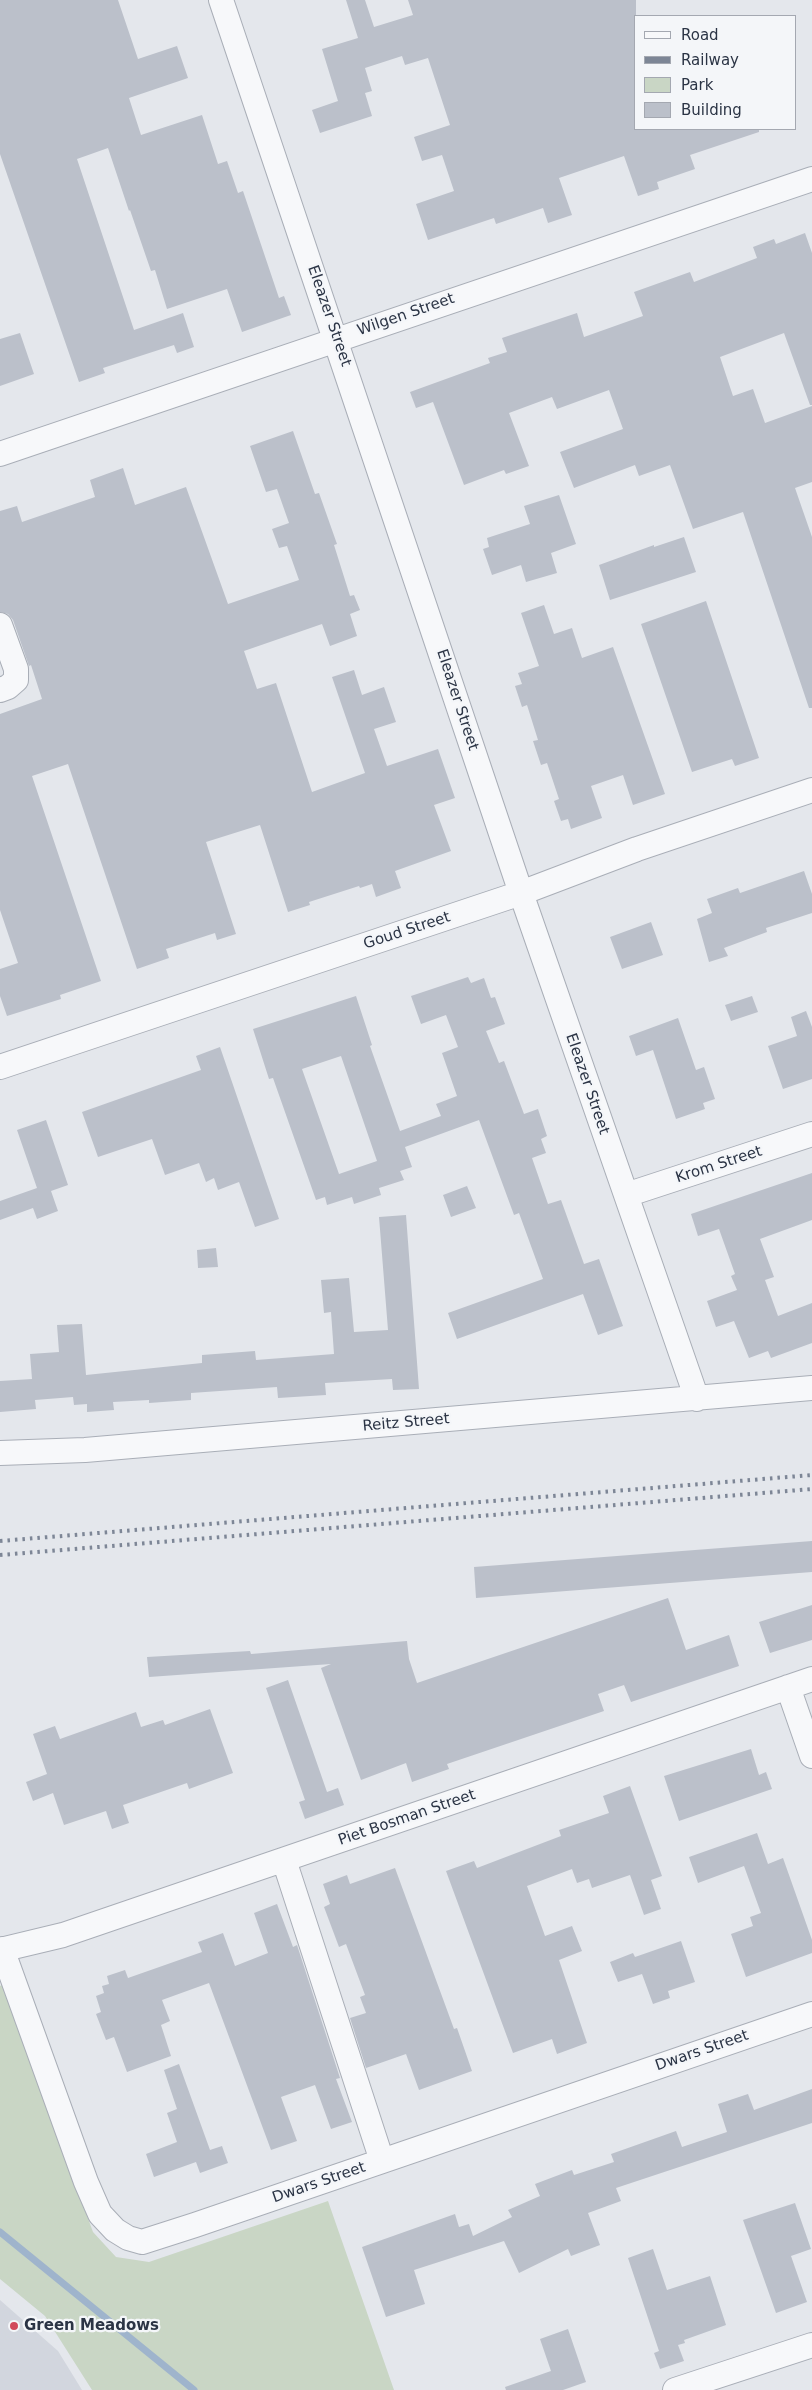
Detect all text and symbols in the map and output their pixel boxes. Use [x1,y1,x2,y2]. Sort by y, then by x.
legend [634,15,797,130]
text: Road [681,26,719,44]
text: Railway [681,51,739,69]
text: Park [681,76,713,94]
text: Building [681,101,742,119]
street label: Eleazer Street [303,263,355,369]
street label: Wilgen Street [355,290,457,340]
street label: Eleazer Street [432,647,482,753]
street label: Goud Street [361,909,453,953]
street label: Eleazer Street [561,1031,613,1137]
street label: Krom Street [674,1143,764,1187]
street label: Reitz Street [362,1410,450,1436]
street label: Piet Bosman Street [336,1786,478,1850]
street label: Dwars Street [653,2027,751,2075]
street label: Dwars Street [270,2159,368,2207]
place label: Green Meadows [24,2317,159,2335]
marker: Green Meadows [8,2320,20,2332]

